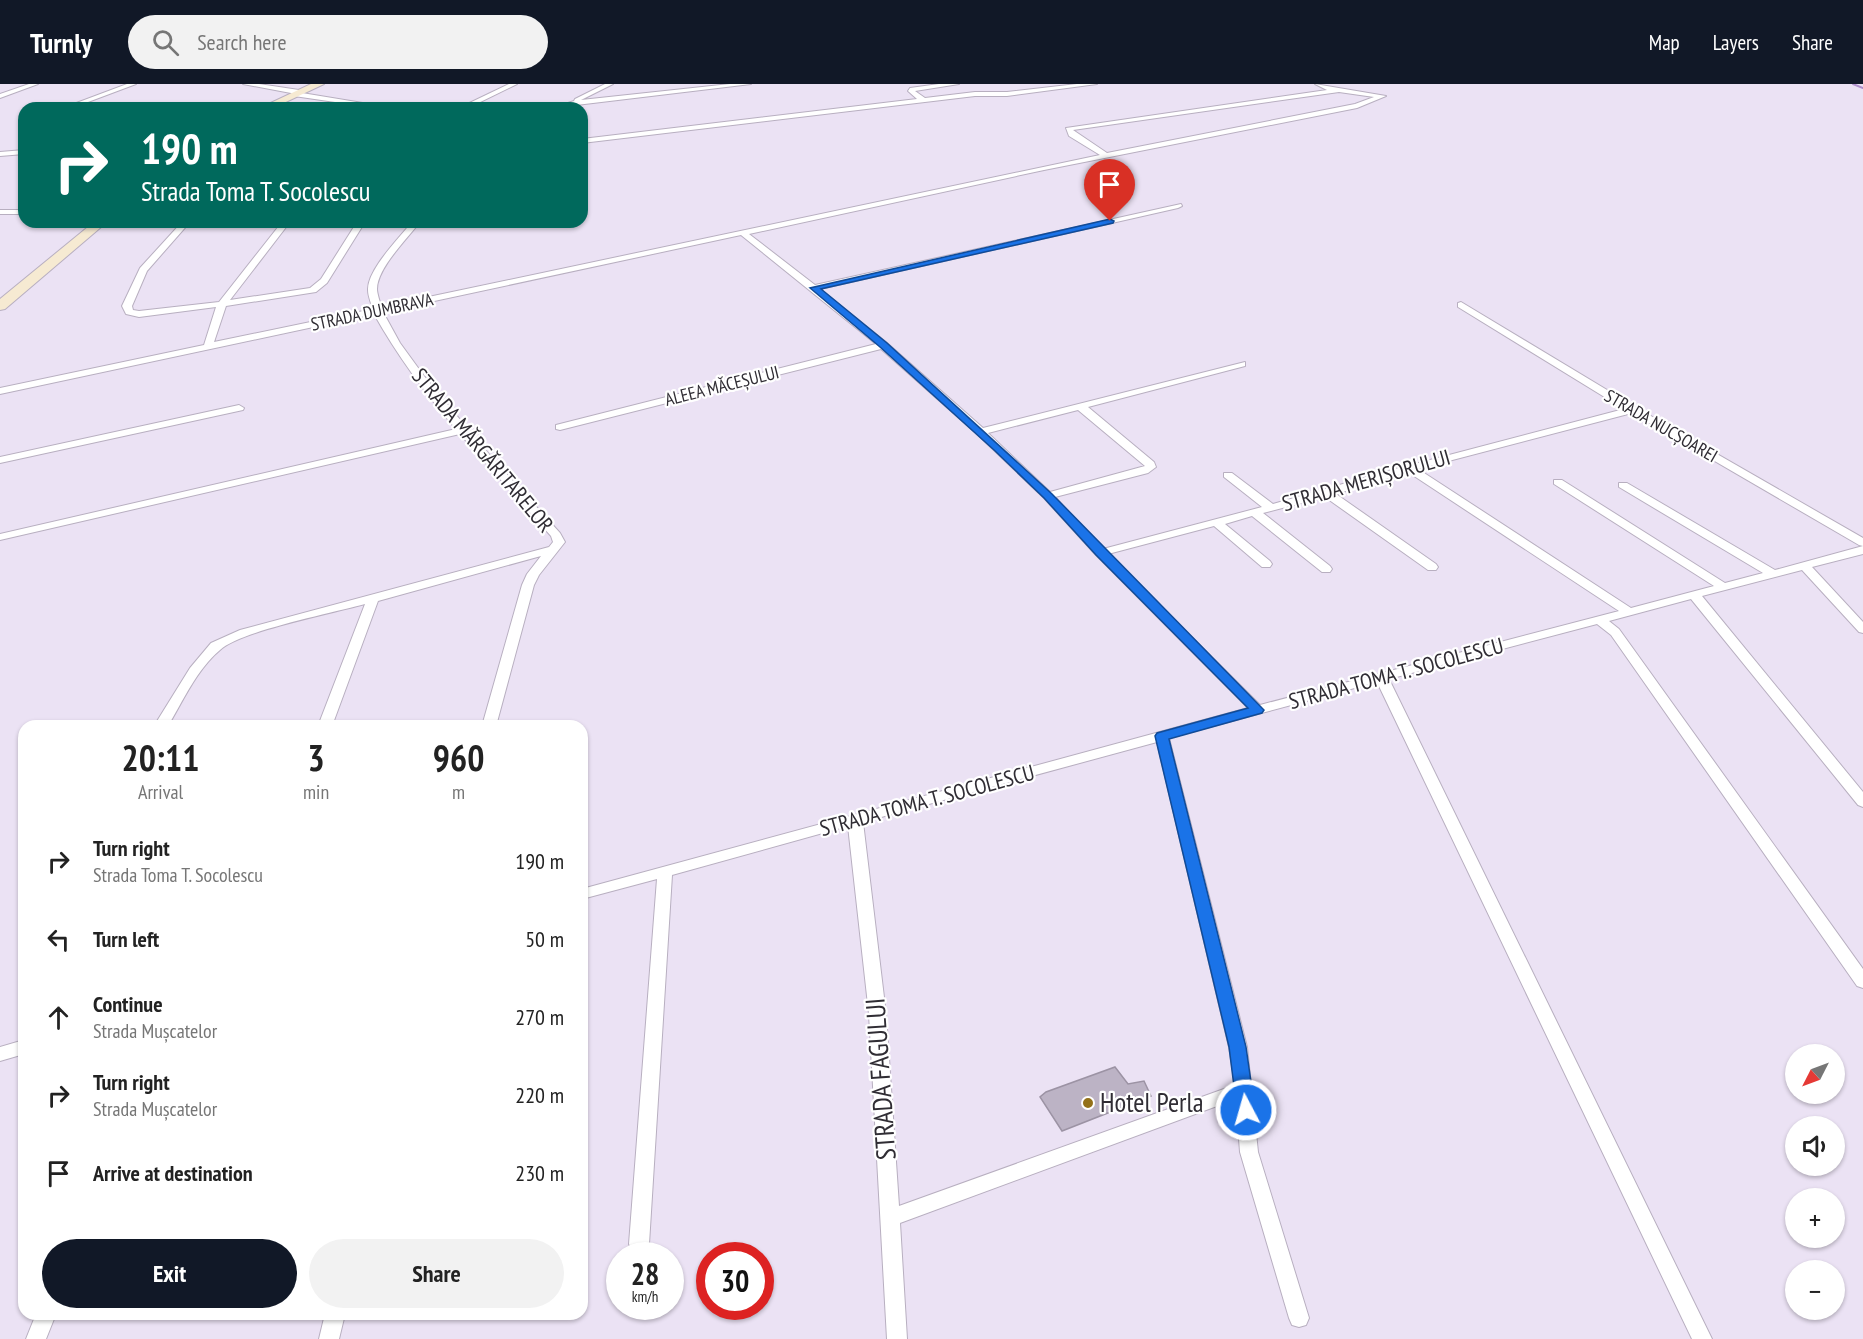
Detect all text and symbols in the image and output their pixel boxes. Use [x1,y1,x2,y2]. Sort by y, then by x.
search box [128,15,548,69]
text: Turnly [30,24,92,61]
icon: search [149,26,182,59]
text: Search here [197,28,287,56]
text: Map [1649,29,1680,56]
text: Layers [1713,29,1759,56]
text: Share [1792,29,1833,56]
text: 190 m [141,121,238,176]
icon: right [42,126,120,204]
pin [1084,159,1135,221]
icon: arrive [1093,168,1126,201]
text: Strada Toma T. Socolescu [141,174,371,208]
street label: STRADA DUMBRAVA [309,287,436,336]
street label: ALEEA MĂCEȘULUI [662,360,781,411]
street label: STRADA MĂRGĂRITARELOR [406,362,560,538]
street label: STRADA NUCȘOAREI [1601,384,1722,467]
street label: STRADA MERIȘORULUI [1279,443,1453,517]
street label: STRADA TOMA T. SOCOLESCU [1286,631,1506,715]
text: 20:11 [122,734,199,781]
text: 3 [307,734,325,781]
text: 960 [433,734,484,781]
street label: STRADA TOMA T. SOCOLESCU [817,758,1037,842]
text: Arrival [138,779,183,805]
text: min [303,779,329,805]
text: m [452,779,465,805]
text: Turn right [93,834,170,862]
icon: right [42,845,75,878]
text: 190 m [515,847,564,875]
text: Strada Toma T. Socolescu [93,862,263,888]
icon: left [42,923,75,956]
text: Turn left [93,925,159,953]
text: 50 m [525,925,564,953]
text: Continue [93,990,163,1018]
street label: STRADA FAGULUI [857,997,903,1161]
icon: ahead [42,1001,75,1034]
text: 270 m [515,1003,564,1031]
text: Strada Mușcatelor [93,1018,217,1044]
north arrow [1785,1044,1845,1104]
map controls [1785,1044,1845,1320]
text: Turn right [93,1068,170,1096]
position arrow [1214,1078,1278,1142]
icon: right [42,1079,75,1112]
text: 220 m [515,1081,564,1109]
place label: Hotel Perla [1100,1085,1204,1119]
text: Strada Mușcatelor [93,1096,217,1122]
marker: Hotel Perla [1081,1096,1095,1110]
button: sound [1785,1116,1845,1176]
icon: arrive [42,1157,75,1190]
text: Arrive at destination [93,1159,253,1187]
text: 230 m [515,1159,564,1187]
button: + [1785,1188,1845,1248]
button: Exit [42,1239,297,1308]
button: Share [309,1239,564,1308]
speed limit sign: 30 [696,1242,774,1320]
text: 28 [631,1254,659,1293]
button: − [1785,1260,1845,1320]
text: km/h [632,1287,658,1306]

